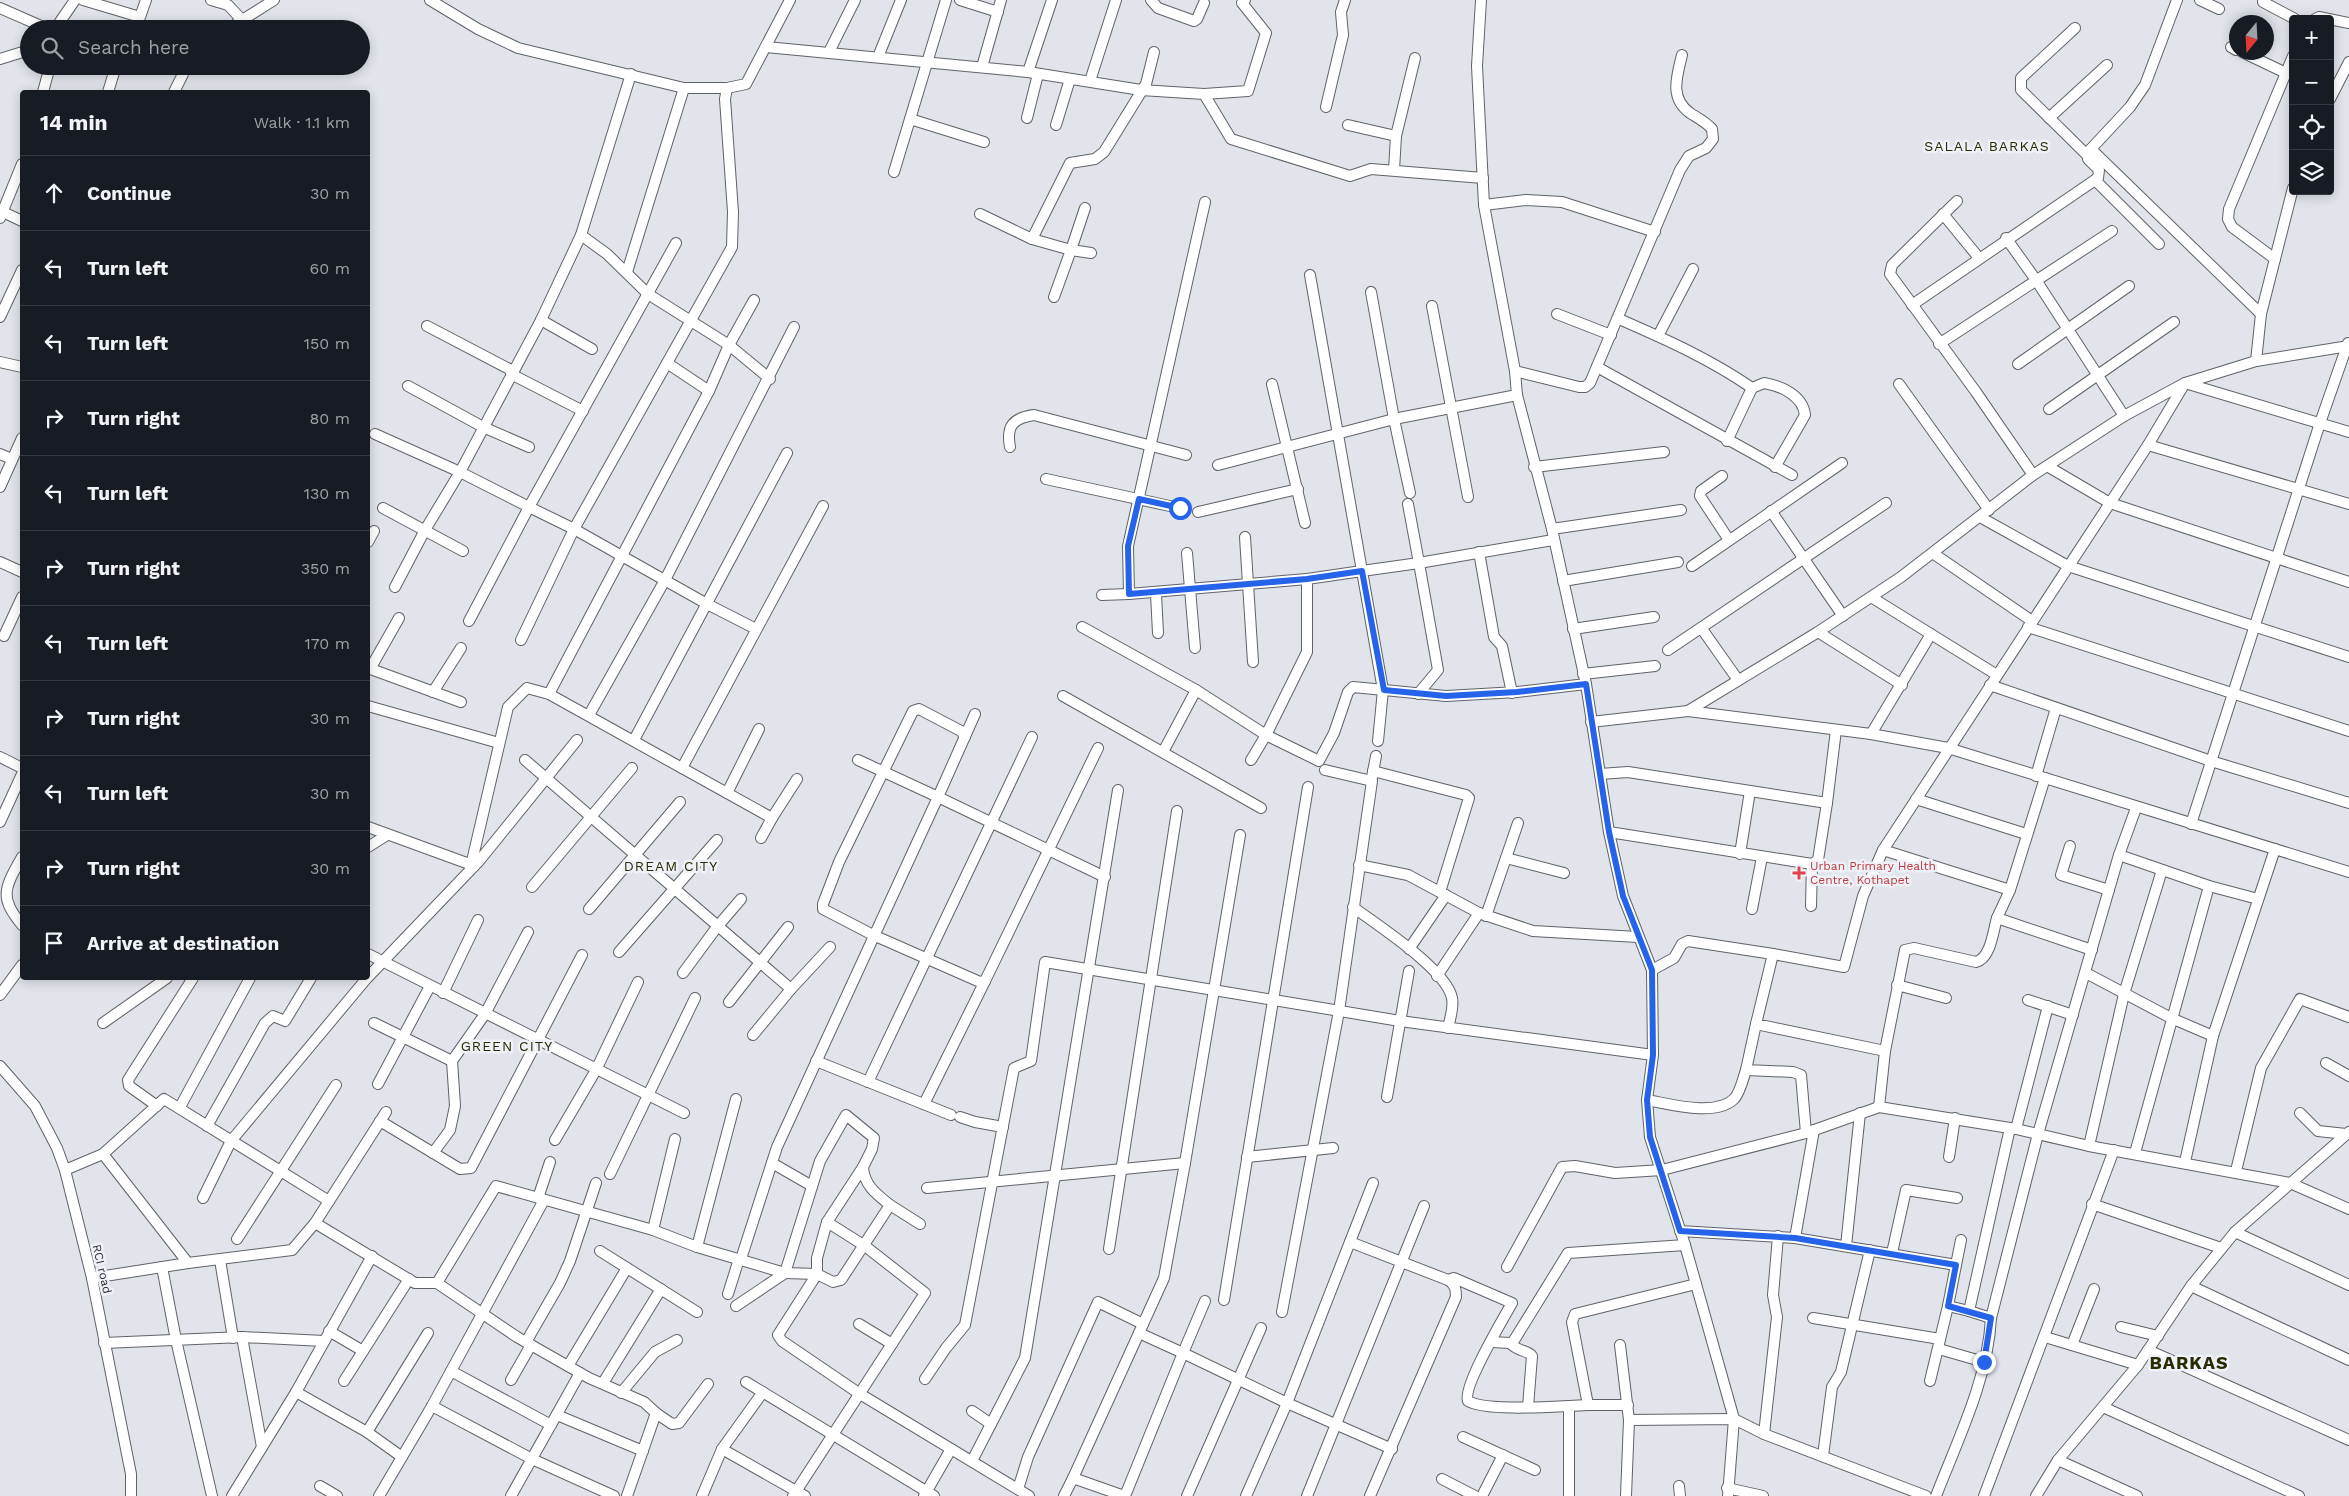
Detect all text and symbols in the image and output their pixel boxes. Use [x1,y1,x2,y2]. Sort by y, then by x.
north arrow [2229,15,2274,60]
map controls [2289,15,2334,195]
button: + [2289,15,2334,60]
search box [20,20,370,75]
icon: search [38,34,66,62]
text: Search here [78,36,189,59]
button: − [2289,60,2334,105]
button: locate [2289,105,2334,150]
text: 14 min [40,110,108,135]
text: Walk · 1.1 km [254,113,350,132]
district label: SALALA BARKAS [1924,138,2050,154]
button: layers [2289,150,2334,195]
icon: ahead [40,179,68,207]
text: Continue [87,182,171,205]
text: 30 m [310,184,350,203]
icon: left [40,254,68,282]
text: Turn left [87,257,168,280]
text: 60 m [310,259,350,278]
icon: left [40,329,68,357]
text: Turn left [87,332,168,355]
text: 150 m [304,334,350,353]
icon: right [40,404,68,432]
text: Turn right [87,407,180,430]
text: 80 m [309,409,350,428]
icon: left [40,479,68,507]
text: Turn left [87,482,168,505]
text: 130 m [304,484,350,503]
route start [1169,497,1192,520]
icon: right [40,554,68,582]
text: Turn right [87,557,180,580]
text: 350 m [301,559,350,578]
icon: left [40,629,68,657]
text: Turn left [87,632,168,655]
text: 170 m [304,634,350,653]
icon: right [40,704,68,732]
text: Turn right [87,707,180,730]
text: 30 m [310,709,350,728]
icon: left [40,779,68,807]
text: Turn left [87,782,168,805]
text: 30 m [310,784,350,803]
icon: right [40,854,68,882]
text: Turn right [87,857,180,880]
district label: DREAM CITY [624,858,718,874]
text: 30 m [310,859,350,878]
place label: Urban Primary Health Centre, Kothapet [1810,859,1936,887]
marker: Urban Primary Health Centre, Kothapet [1792,866,1806,880]
icon: arrive [40,929,68,957]
text: Arrive at destination [87,932,279,955]
district label: GREEN CITY [461,1038,553,1054]
street label: RCI road [90,1243,114,1295]
route end [1973,1351,1996,1374]
district label: BARKAS [2149,1352,2229,1373]

